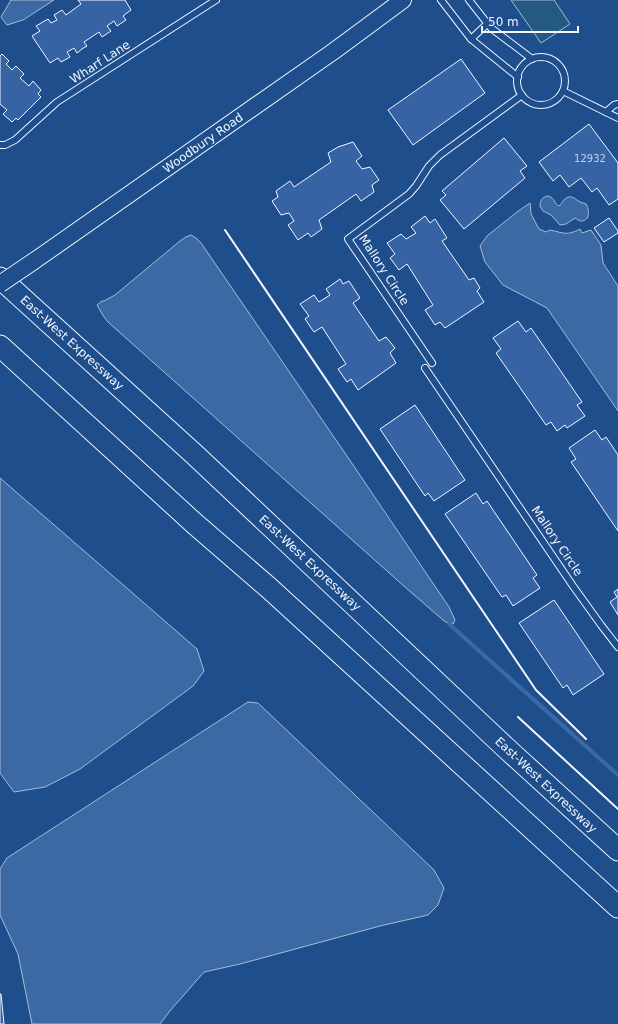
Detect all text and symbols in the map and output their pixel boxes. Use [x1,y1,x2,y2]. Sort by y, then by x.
scale bar [482,8,578,34]
text: 50 m [488,15,519,29]
street label: Wharf Lane [67,37,133,87]
street label: Woodbury Road [160,110,246,176]
house number: 12932 [574,153,606,164]
street label: Mallory Circle [356,232,412,308]
street label: East-West Expressway [17,293,127,393]
street label: Mallory Circle [528,503,586,579]
street label: East-West Expressway [256,512,364,614]
street label: East-West Expressway [492,734,600,836]

